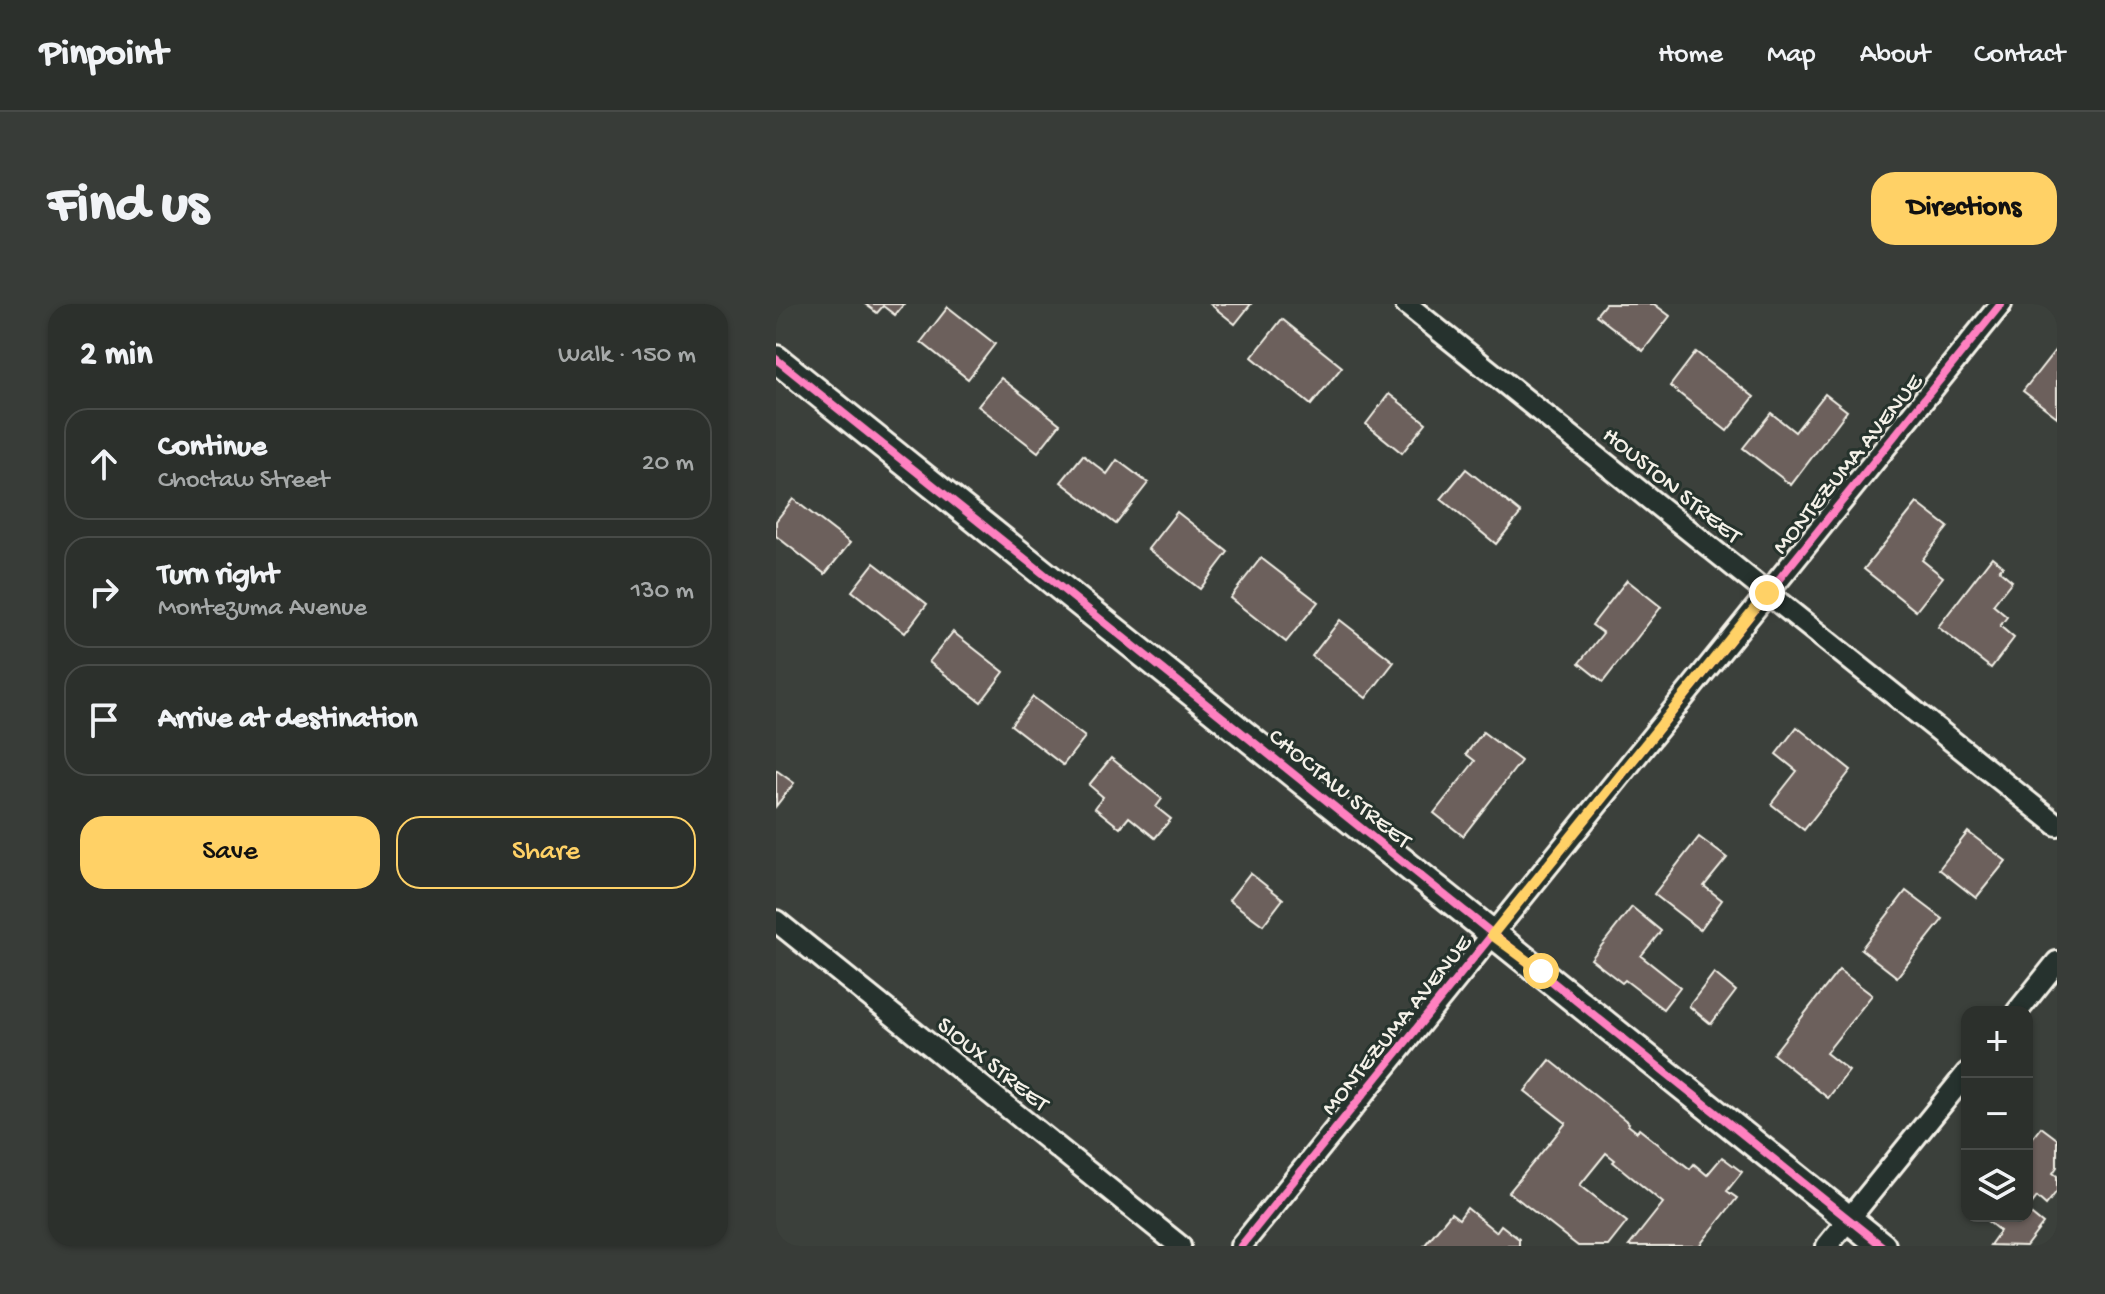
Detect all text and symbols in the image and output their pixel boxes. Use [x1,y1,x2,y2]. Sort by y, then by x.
text: Pinpoint [40,33,168,77]
text: Home [1658,39,1723,72]
text: Map [1767,39,1816,72]
text: About [1860,39,1930,72]
text: Contact [1974,39,2065,72]
button: Directions [1871,172,2057,245]
text: Find us [48,175,208,241]
text: 2 min [80,336,152,376]
text: Walk · 150 m [558,341,696,372]
street label: MONTEZUMA AVENUE [1767,368,1931,561]
street label: HOUSTON STREET [1596,422,1747,553]
text: Continue [158,431,267,466]
icon: ahead [82,442,126,486]
text: 20 m [642,449,694,480]
text: Choctaw Street [158,466,329,497]
text: Turn right [158,559,278,594]
icon: right [82,570,126,614]
route end [1749,575,1785,611]
text: 130 m [631,577,694,608]
text: Montezuma Avenue [158,594,367,625]
icon: arrive [82,698,126,742]
text: Arrive at destination [158,703,418,738]
street label: CHOCTAW STREET [1261,723,1418,857]
button: Save [80,816,380,889]
button: Share [396,816,696,889]
street label: MONTEZUMA AVENUE [1316,929,1480,1122]
route start [1523,953,1559,989]
map controls [1961,1006,2033,1222]
button: + [1961,1006,2033,1078]
street label: SIOUX STREET [930,1012,1055,1121]
button: − [1961,1078,2033,1150]
button: layers [1961,1150,2033,1222]

